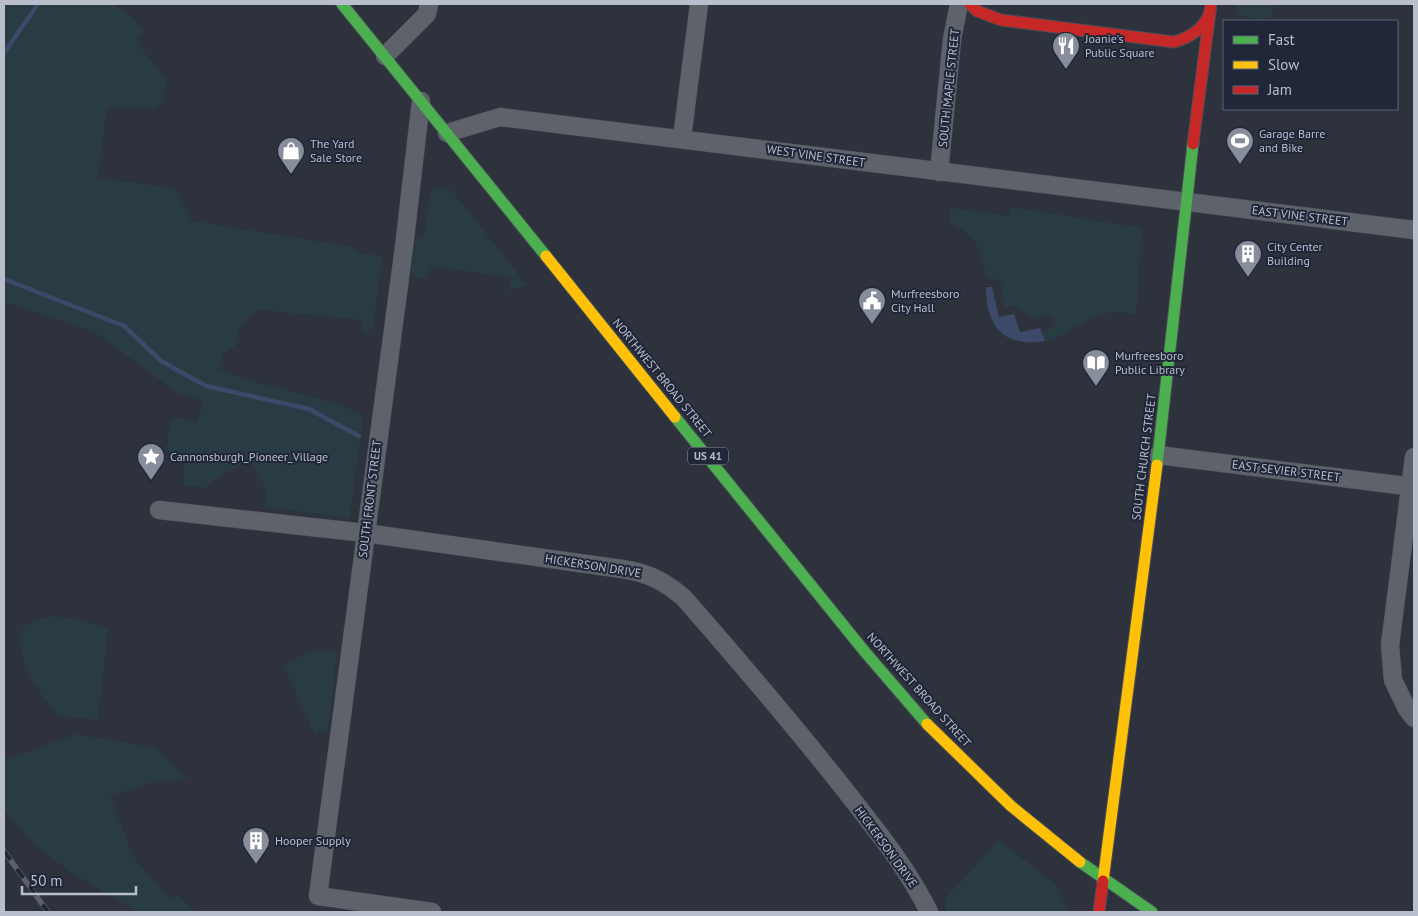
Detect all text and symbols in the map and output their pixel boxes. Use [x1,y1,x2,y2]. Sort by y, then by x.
legend [1223,20,1398,110]
street label: SOUTH MAPLE STREET [935,28,962,148]
text: Fast [1268,30,1295,49]
restaurant icon: Joanie's Public Square [1051,31,1081,70]
place label: Joanie's Public Square [1084,31,1155,60]
text: Slow [1268,55,1299,74]
text: Jam [1267,80,1292,99]
sports icon: Garage Barre and Bike [1225,126,1255,165]
place label: Garage Barre and Bike [1259,126,1325,155]
shop icon: The Yard Sale Store [276,136,306,175]
place label: The Yard Sale Store [310,136,362,165]
street label: WEST VINE STREET [766,141,867,170]
street label: EAST VINE STREET [1251,202,1349,229]
building icon: City Center Building [1233,239,1263,278]
place label: City Center Building [1267,239,1323,268]
public building icon: Murfreesboro City Hall [857,286,887,325]
place label: Murfreesboro City Hall [891,286,960,315]
street label: NORTHWEST BROAD STREET [610,315,715,441]
library icon: Murfreesboro Public Library [1081,348,1111,387]
place label: Murfreesboro Public Library [1115,348,1185,377]
street label: SOUTH CHURCH STREET [1128,392,1159,521]
street label: SOUTH FRONT STREET [355,439,384,559]
place icon: Cannonsburgh_Pioneer_Village [136,442,166,481]
road number: US 41 [688,448,728,464]
place label: Cannonsburgh_Pioneer_Village [170,449,328,464]
street label: EAST SEVIER STREET [1231,456,1341,485]
street label: HICKERSON DRIVE [544,551,642,580]
street label: NORTHWEST BROAD STREET [864,629,975,750]
street label: HICKERSON DRIVE [852,803,921,890]
building icon: Hooper Supply [241,826,271,865]
place label: Hooper Supply [275,833,351,848]
scale bar [22,864,136,896]
text: 50 m [30,871,63,890]

